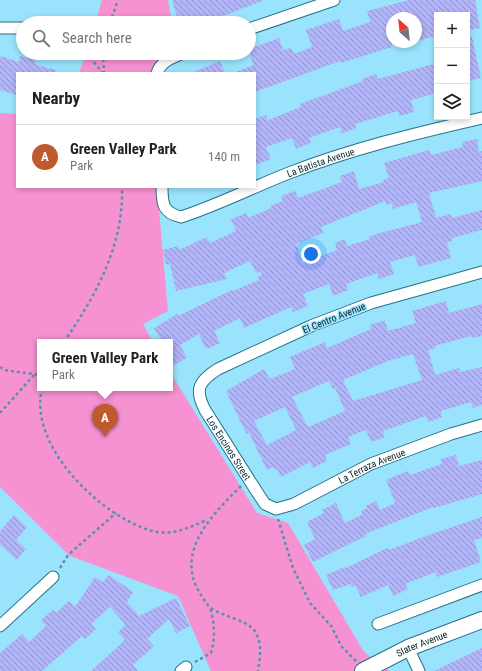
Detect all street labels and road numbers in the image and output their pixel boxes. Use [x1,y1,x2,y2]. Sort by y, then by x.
street label: La Batista Avenue [285,145,356,179]
street label: El Centro Avenue [301,300,367,336]
street label: Los Encinos Street [205,414,253,482]
street label: La Terraza Avenue [336,446,407,486]
street label: Slater Avenue [394,628,449,659]

